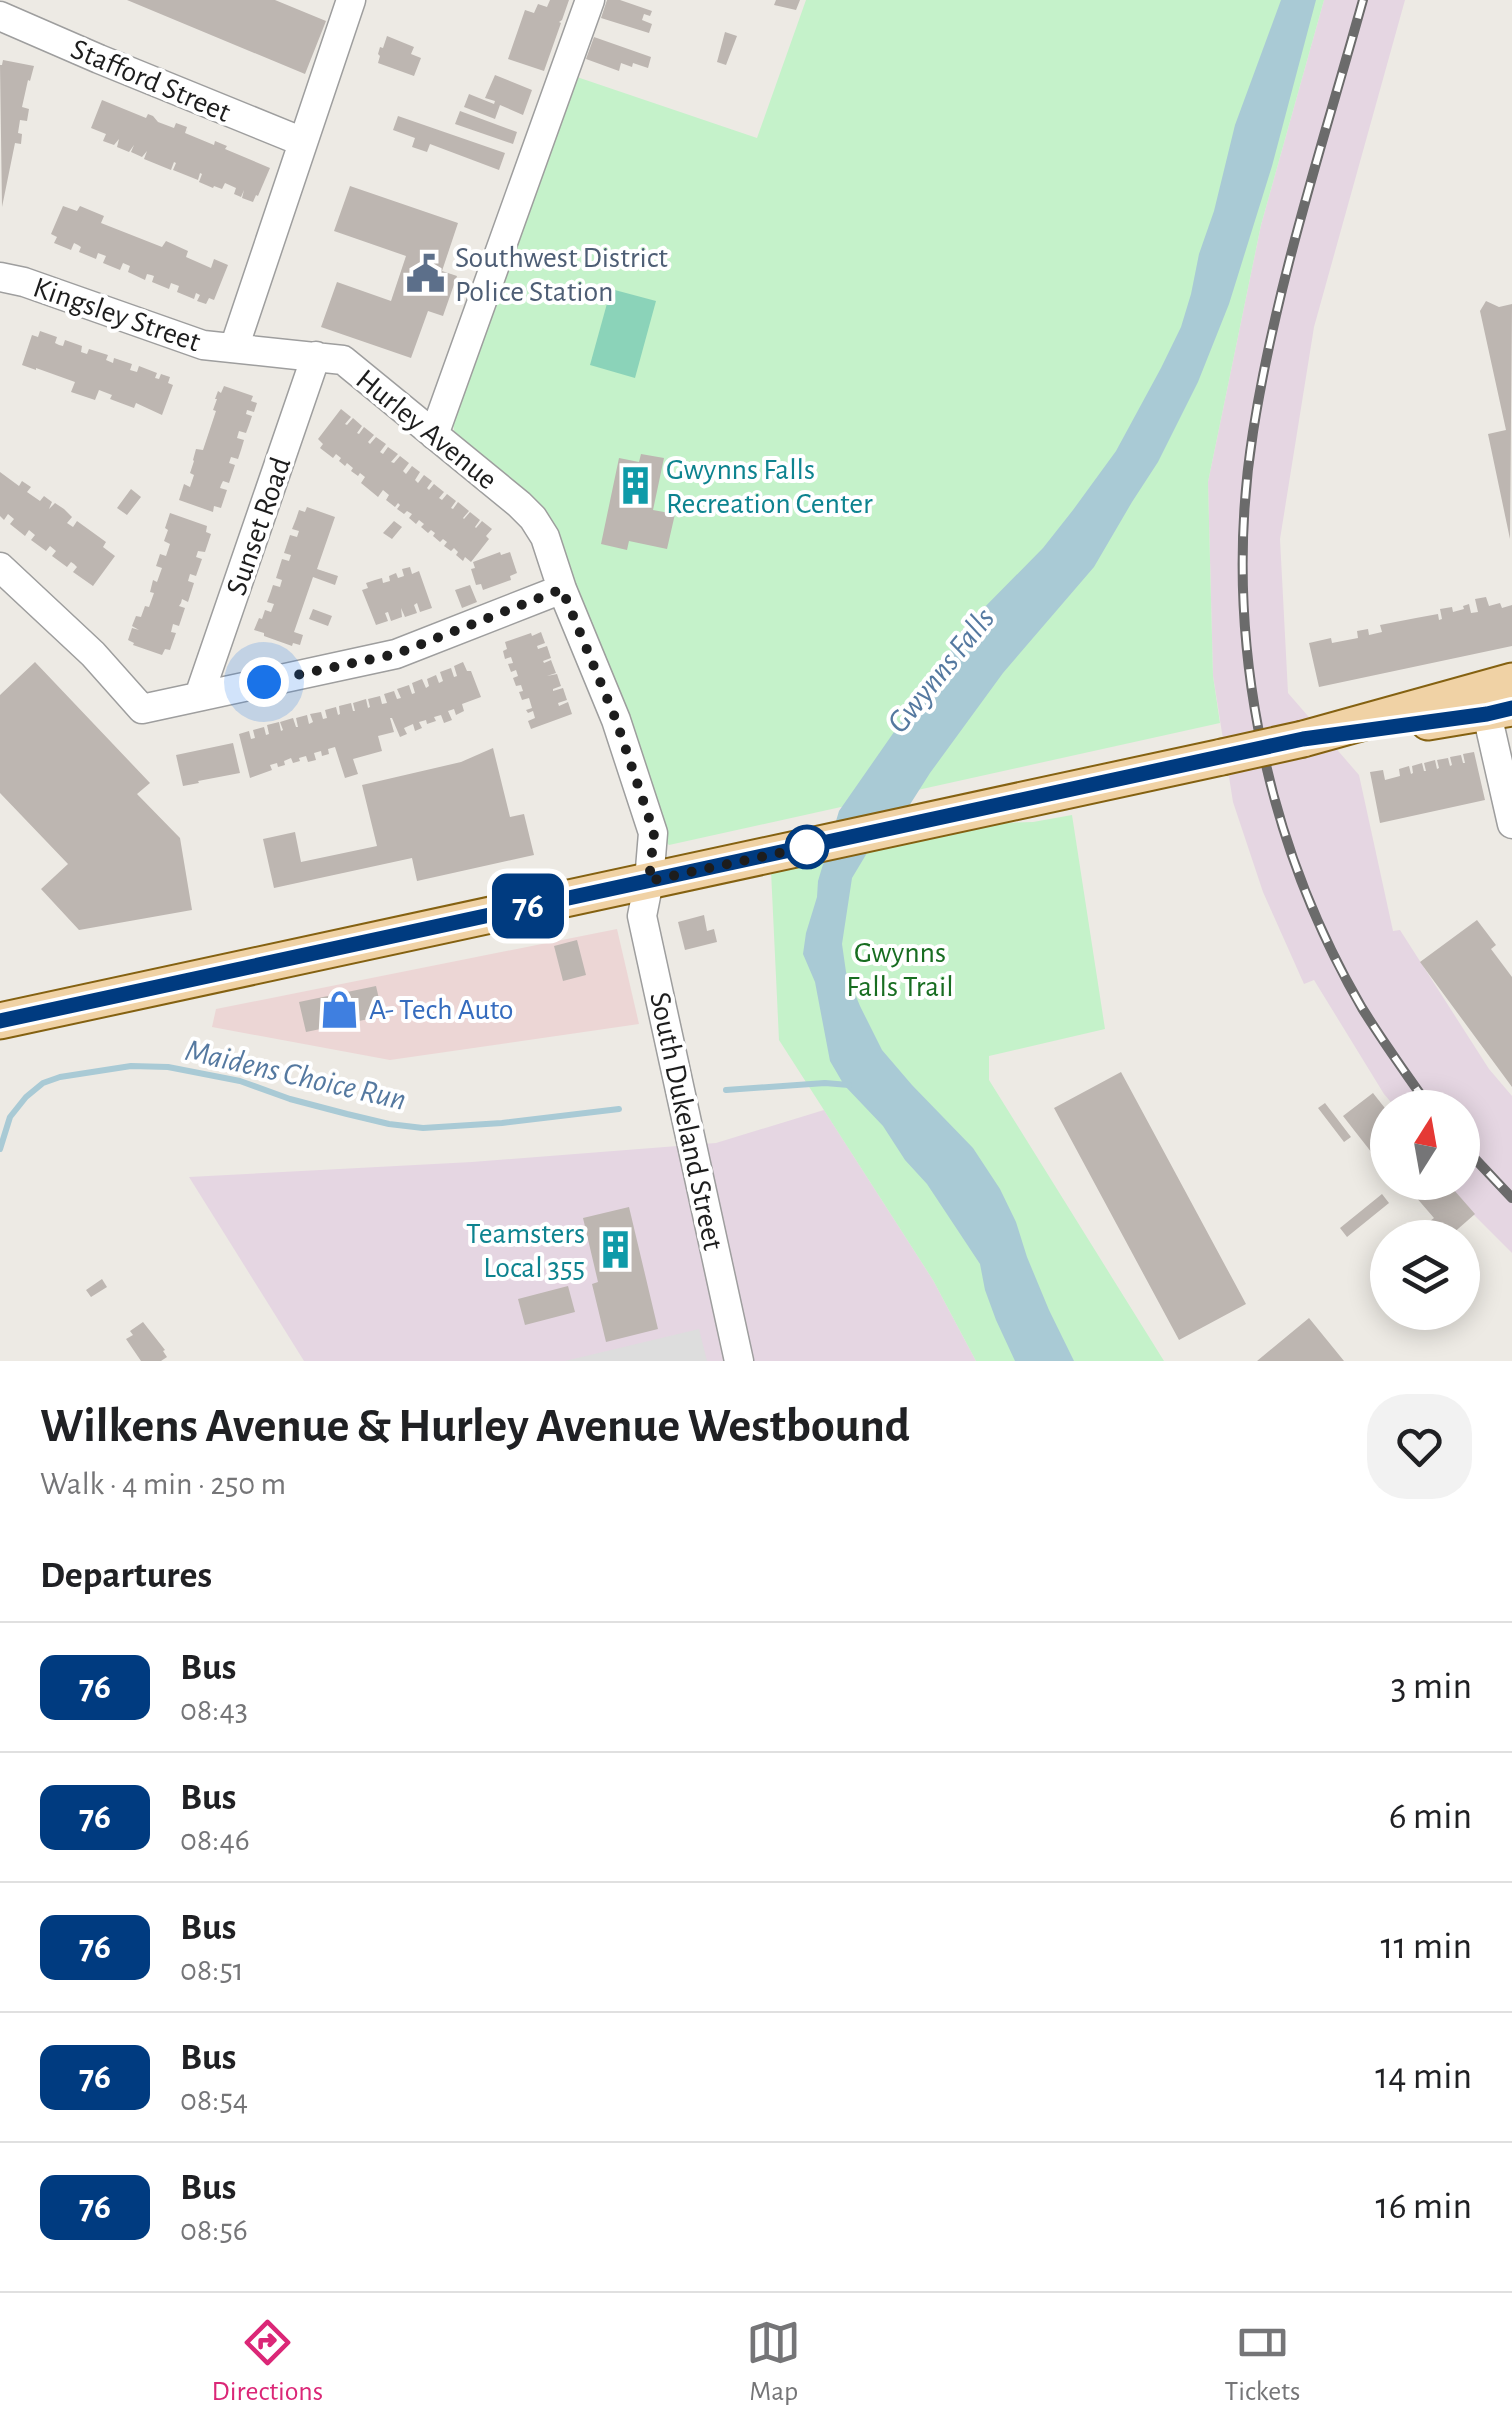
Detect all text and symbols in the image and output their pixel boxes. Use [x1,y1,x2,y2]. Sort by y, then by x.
street label: Stafford Street [66,34,235,128]
place label: Southwest District Police Station [455,243,668,307]
public building icon: Southwest District Police Station [404,253,446,295]
street label: Kingsley Street [29,272,204,358]
street label: Hurley Avenue [350,364,502,495]
street label: Sunset Road [221,453,297,599]
place label: Gwynns Falls Recreation Center [666,455,873,519]
building icon: Gwynns Falls Recreation Center [615,465,657,507]
water label: Gwynns Falls [881,602,1000,739]
your location [239,657,289,707]
unlabelled marker [786,826,828,868]
line badge: 76 [483,874,573,938]
text: 76 [512,889,544,924]
park label: Gwynns Falls Trail [846,938,954,1002]
shop icon: A- Tech Auto [318,988,360,1030]
street label: South Dukeland Street [644,989,728,1253]
place label: A- Tech Auto [369,995,514,1025]
water label: Maidens Choice Run [182,1034,409,1116]
north arrow [1370,1090,1480,1200]
map controls [1370,1090,1480,1330]
place label: Teamsters Local 355 [466,1219,585,1283]
button: layers [1370,1220,1480,1330]
building icon: Teamsters Local 355 [594,1229,636,1271]
button: heart [1367,1394,1472,1499]
text: Wilkens Avenue & Hurley Avenue Westbound [40,1403,910,1451]
text: Walk · 4 min · 250 m [40,1468,286,1500]
text: Departures [40,1557,212,1595]
text: Bus [180,1649,236,1687]
text: 3 min [1391,1668,1472,1706]
text: 76 [79,1670,111,1705]
text: 08:43 [180,1694,248,1726]
text: Bus [180,1779,236,1817]
text: 6 min [1389,1798,1472,1836]
text: 76 [79,1800,111,1835]
text: 08:46 [180,1824,250,1856]
text: Bus [180,1909,236,1947]
text: 11 min [1380,1928,1472,1966]
text: 76 [79,1930,111,1965]
text: 08:51 [180,1954,244,1986]
text: Bus [180,2039,236,2077]
text: 14 min [1375,2058,1472,2096]
text: 76 [79,2060,111,2095]
text: 08:54 [180,2084,248,2116]
text: Bus [180,2169,236,2207]
text: 16 min [1376,2188,1472,2226]
text: 76 [79,2190,111,2225]
text: 08:56 [180,2214,248,2246]
tab: Directions [212,2315,323,2409]
tab: Map [746,2315,801,2409]
tab: Tickets [1225,2315,1300,2409]

